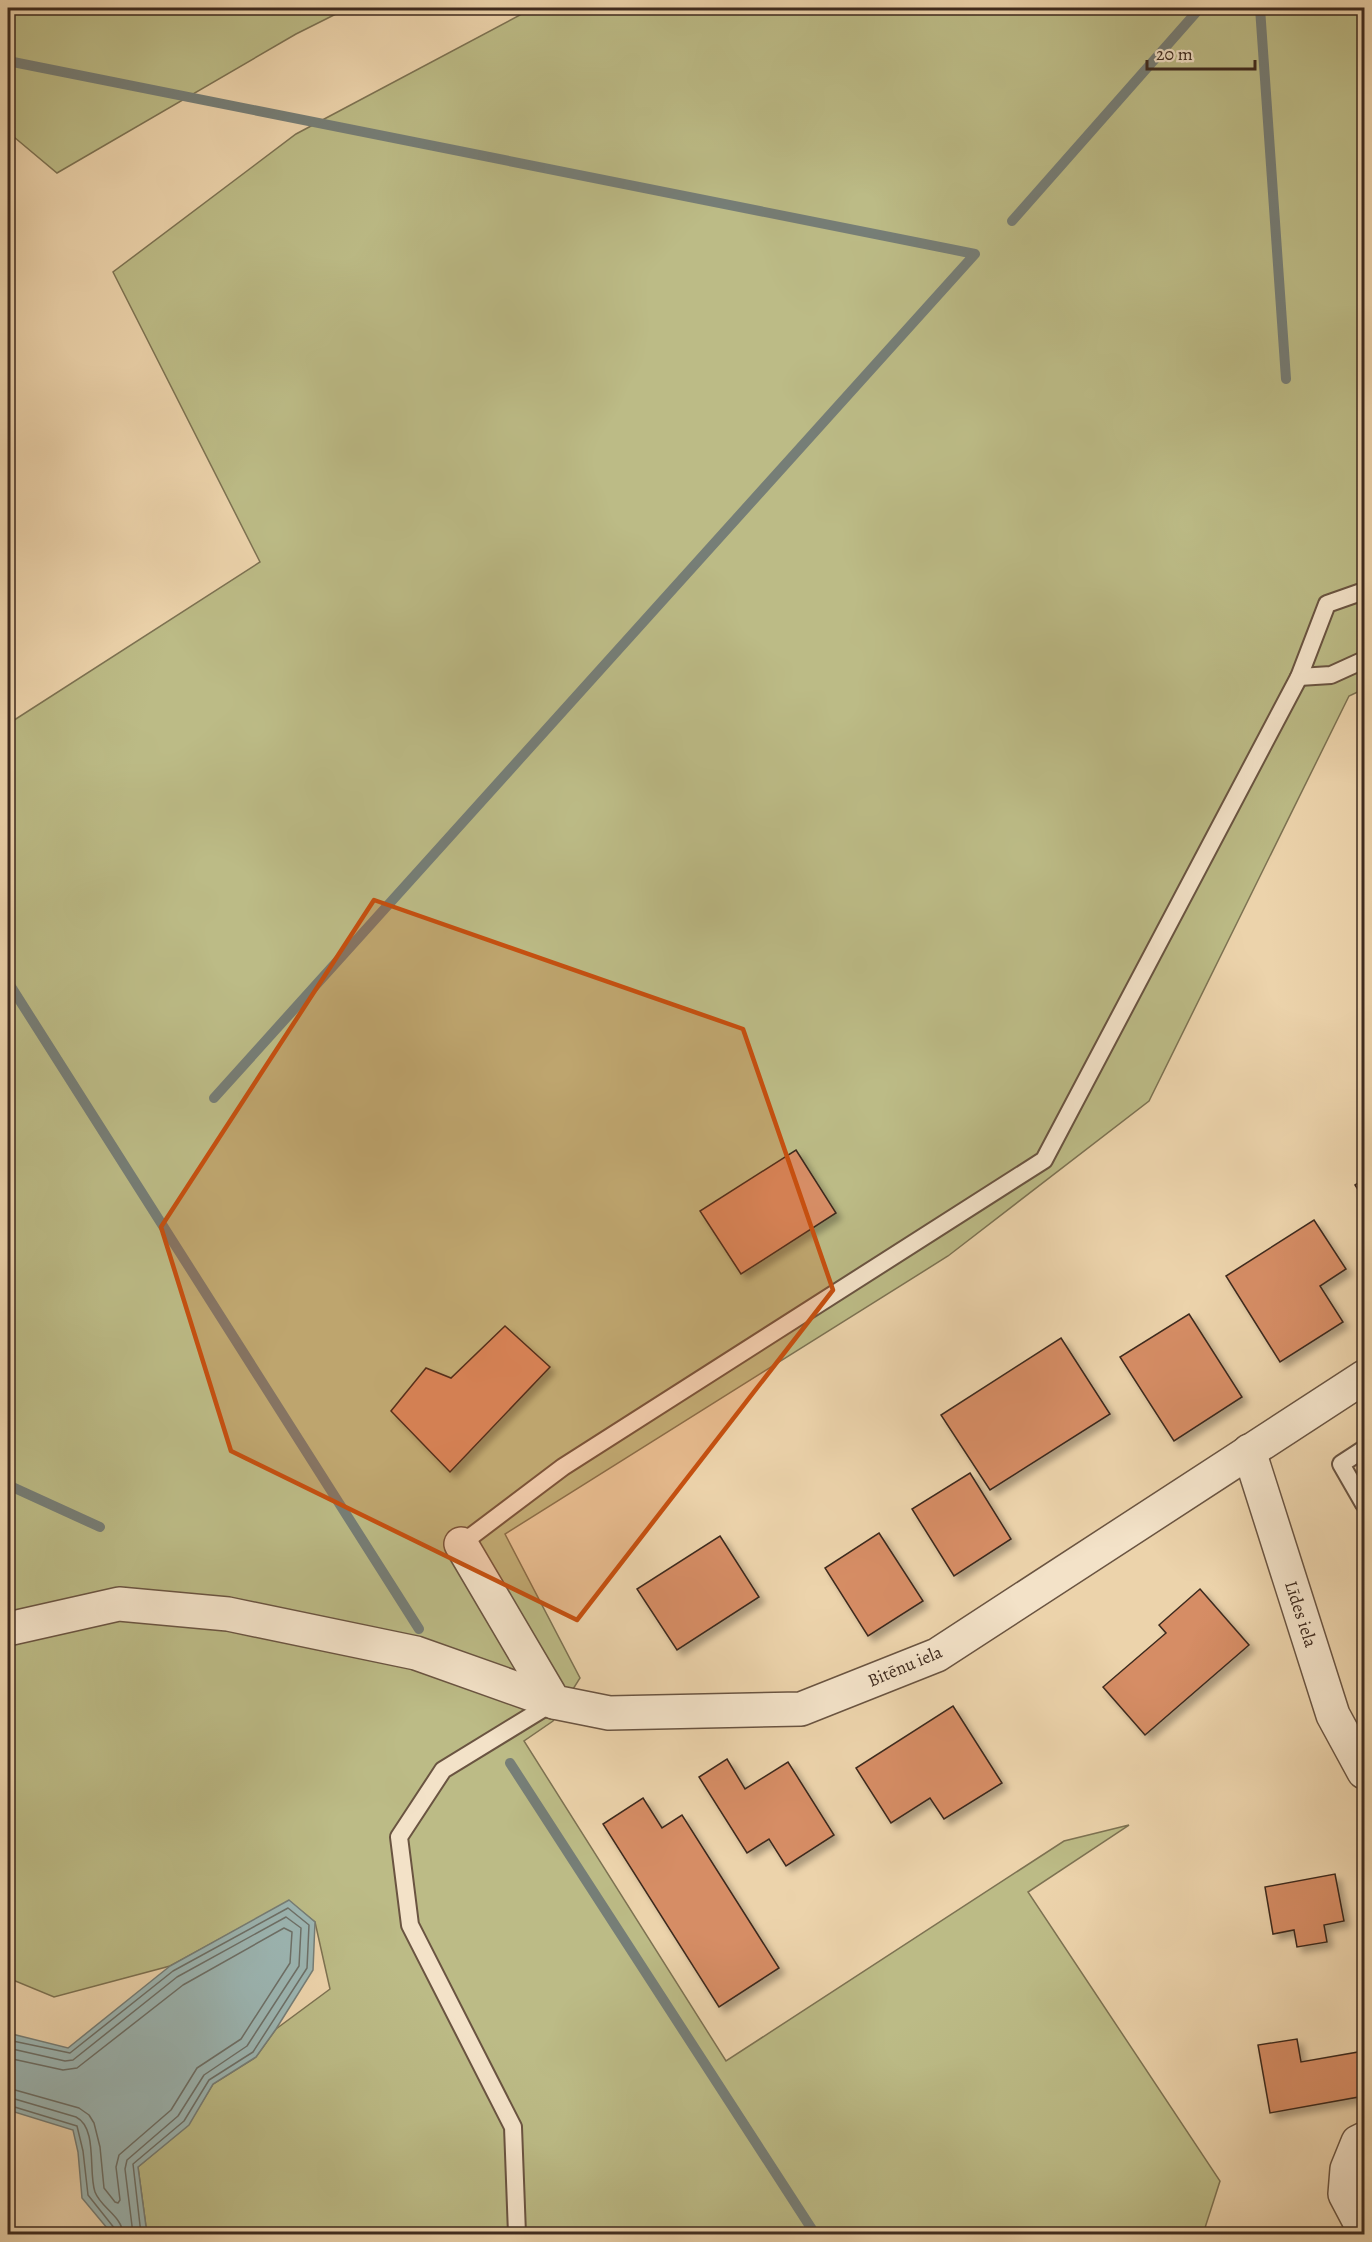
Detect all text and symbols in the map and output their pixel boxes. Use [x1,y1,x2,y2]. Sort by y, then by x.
scale bar [1147,33,1255,71]
text: 20 m [1156,42,1193,66]
street label: Līdes iela [1279,1578,1323,1651]
street label: Bitēnu iela [864,1639,946,1692]

